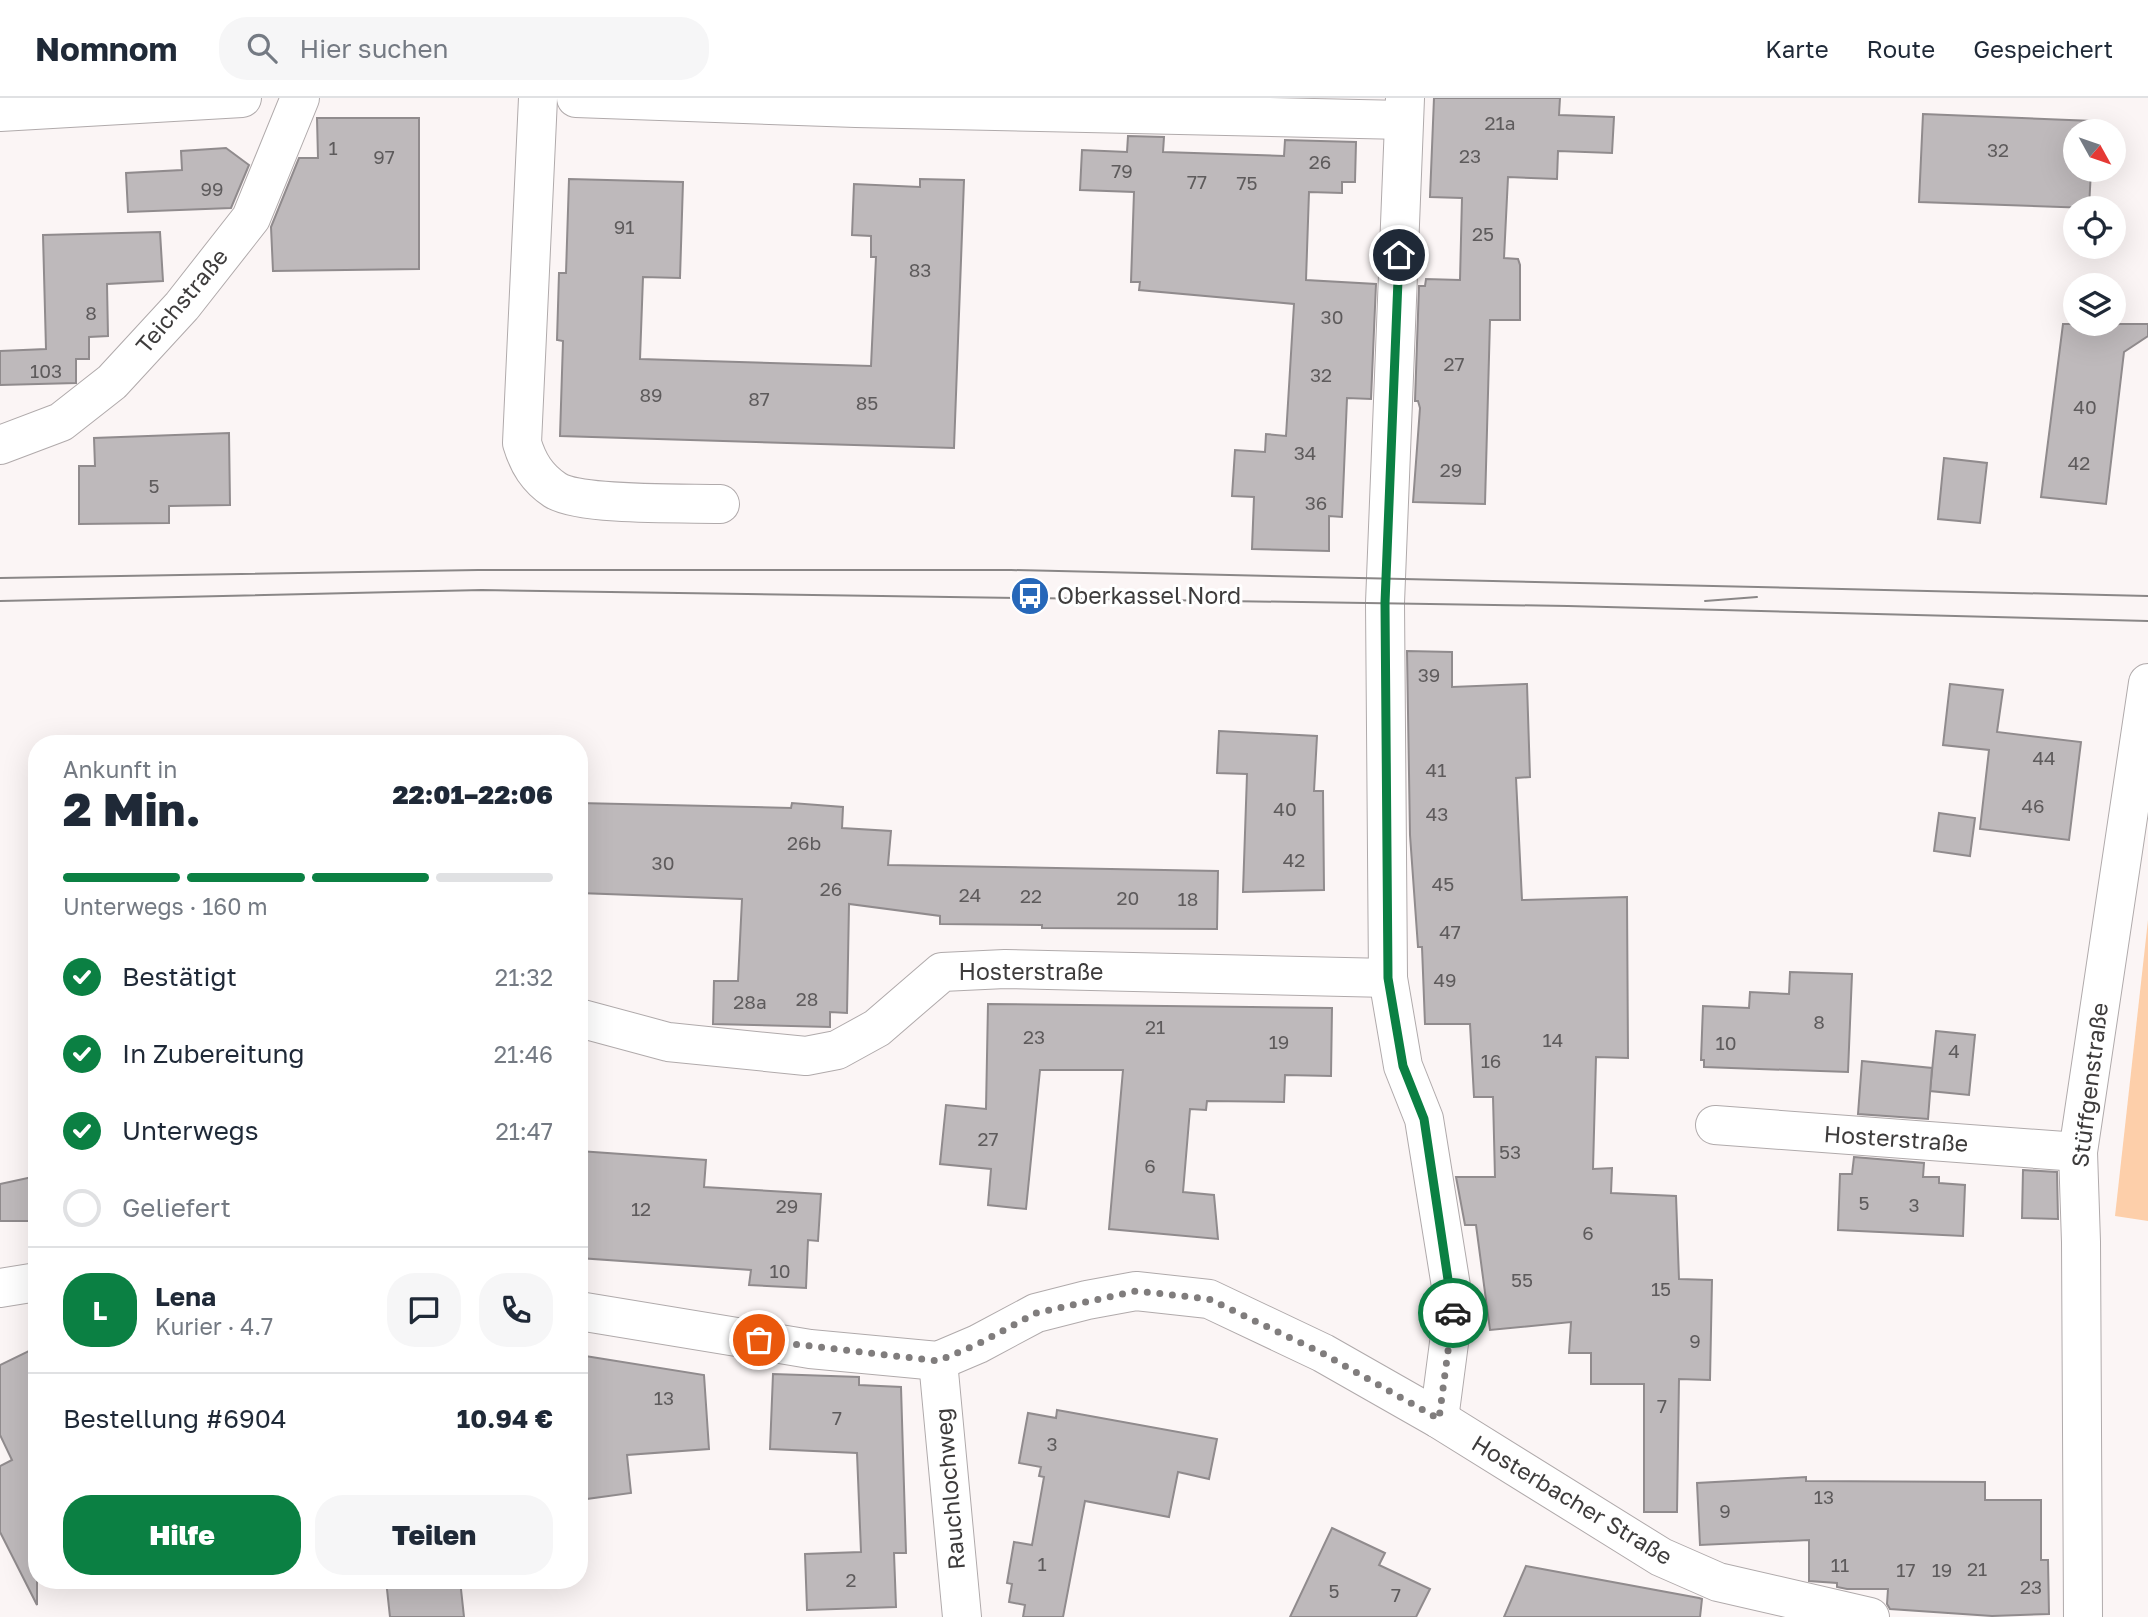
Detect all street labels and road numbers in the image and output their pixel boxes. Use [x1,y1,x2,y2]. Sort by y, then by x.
street label: Teichstraße [129,242,233,358]
street label: Hosterstraße [959,957,1103,985]
street label: Stüffgenstraße [2065,1001,2113,1169]
street label: Hosterstraße [1823,1119,1969,1157]
street label: Rauchlochweg [928,1407,970,1571]
street label: Hosterbacher Straße [1467,1428,1678,1570]

